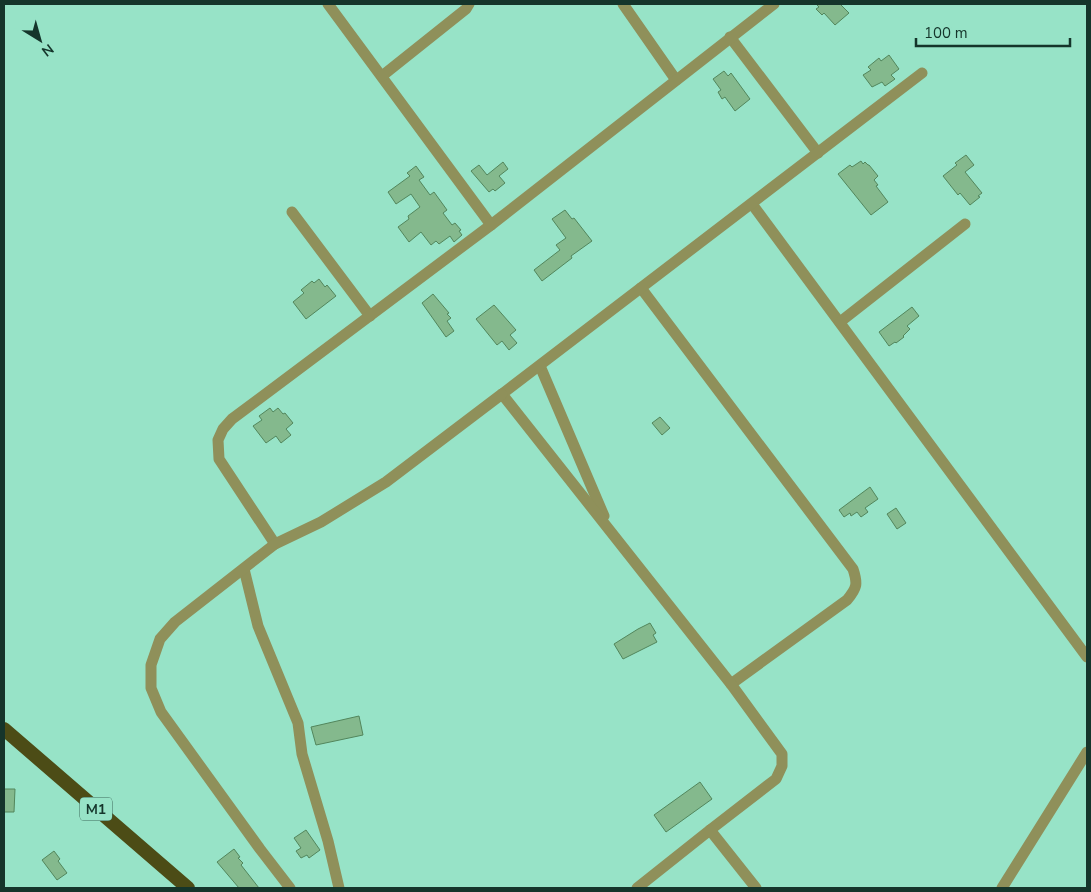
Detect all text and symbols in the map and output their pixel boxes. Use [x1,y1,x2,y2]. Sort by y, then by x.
north arrow [15,15,65,65]
scale bar [916,15,1070,47]
text: 100 m [924,23,968,43]
text: N [38,39,57,61]
road number: M1 [80,798,112,821]

